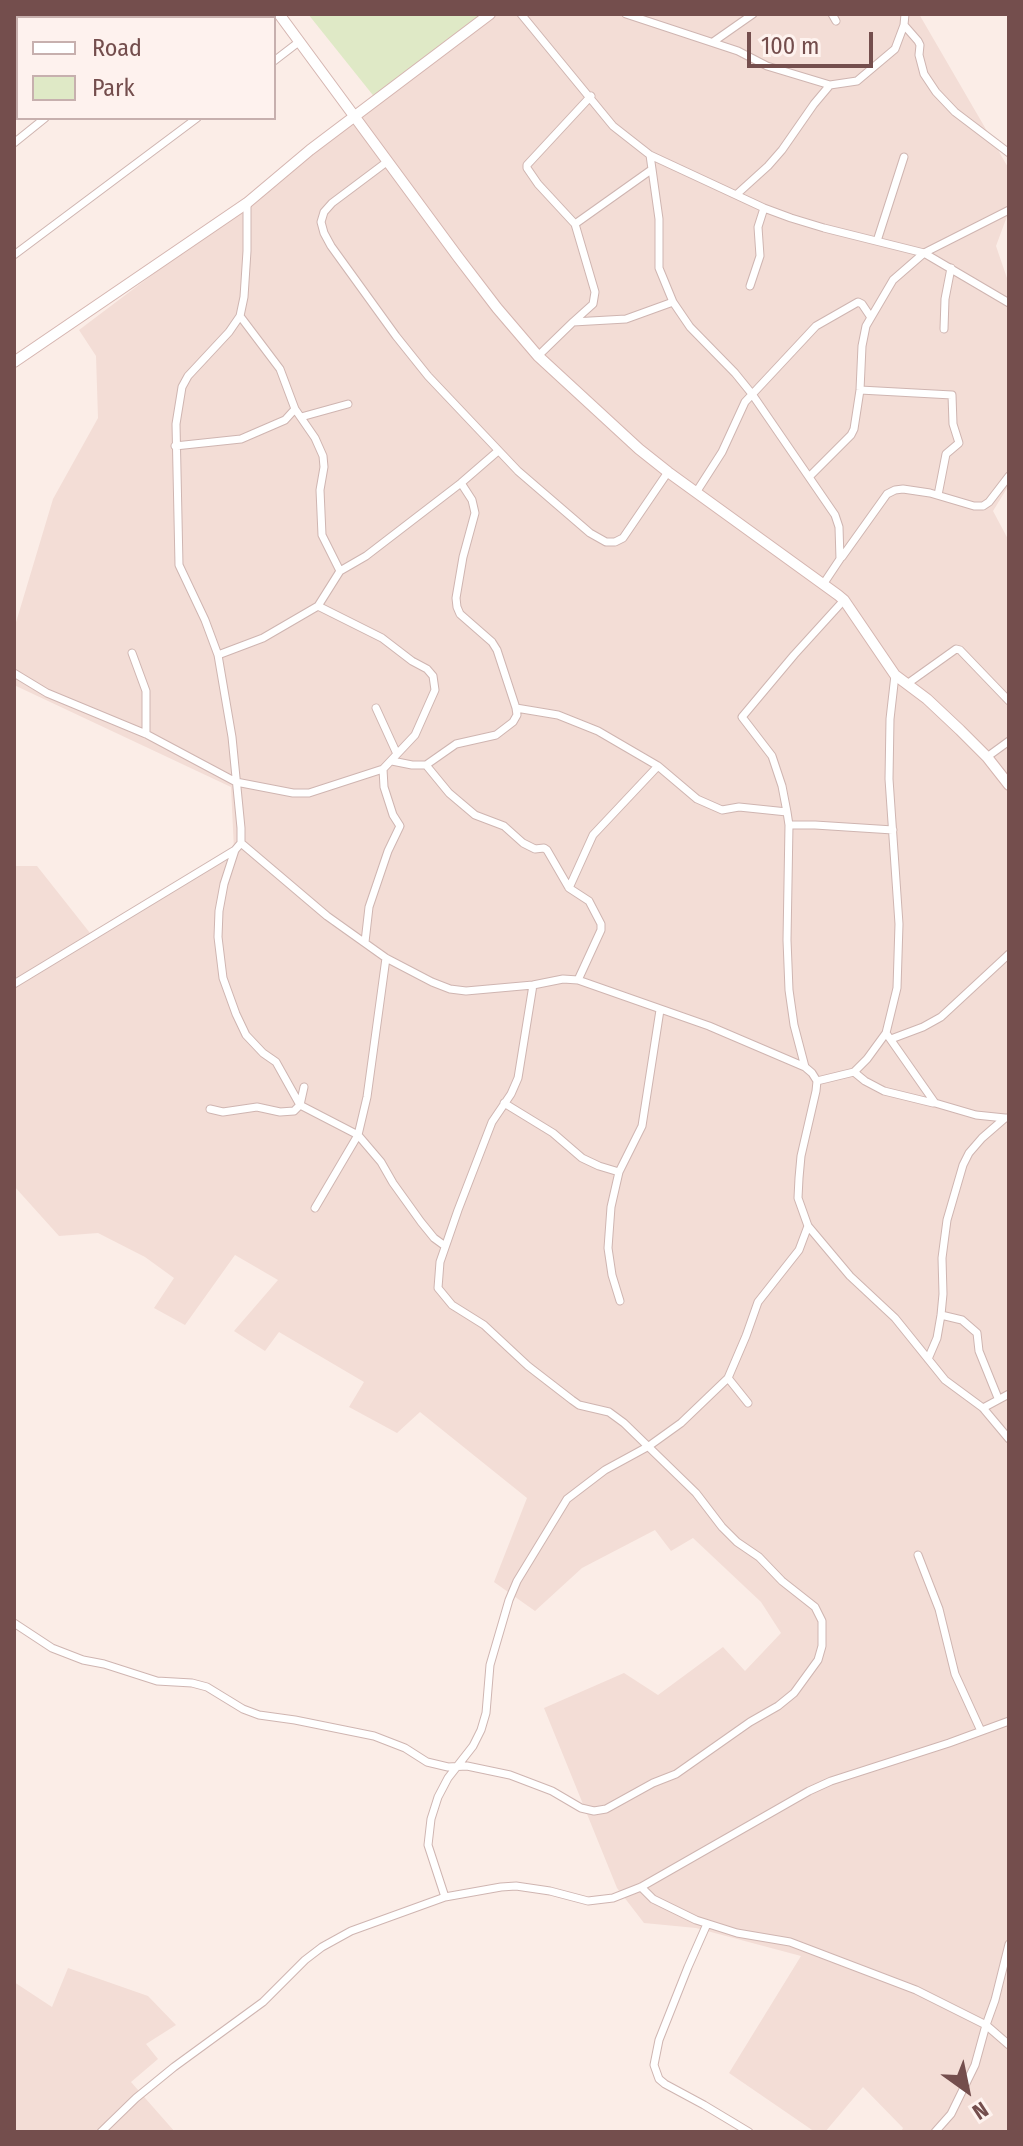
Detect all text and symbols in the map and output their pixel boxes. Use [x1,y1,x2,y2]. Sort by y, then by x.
legend [16,16,276,120]
scale bar [751,16,877,66]
text: 100 m [761,32,819,60]
text: Road [92,34,142,62]
text: Park [92,74,135,102]
north arrow [927,2050,1007,2130]
text: N [967,2096,993,2125]

